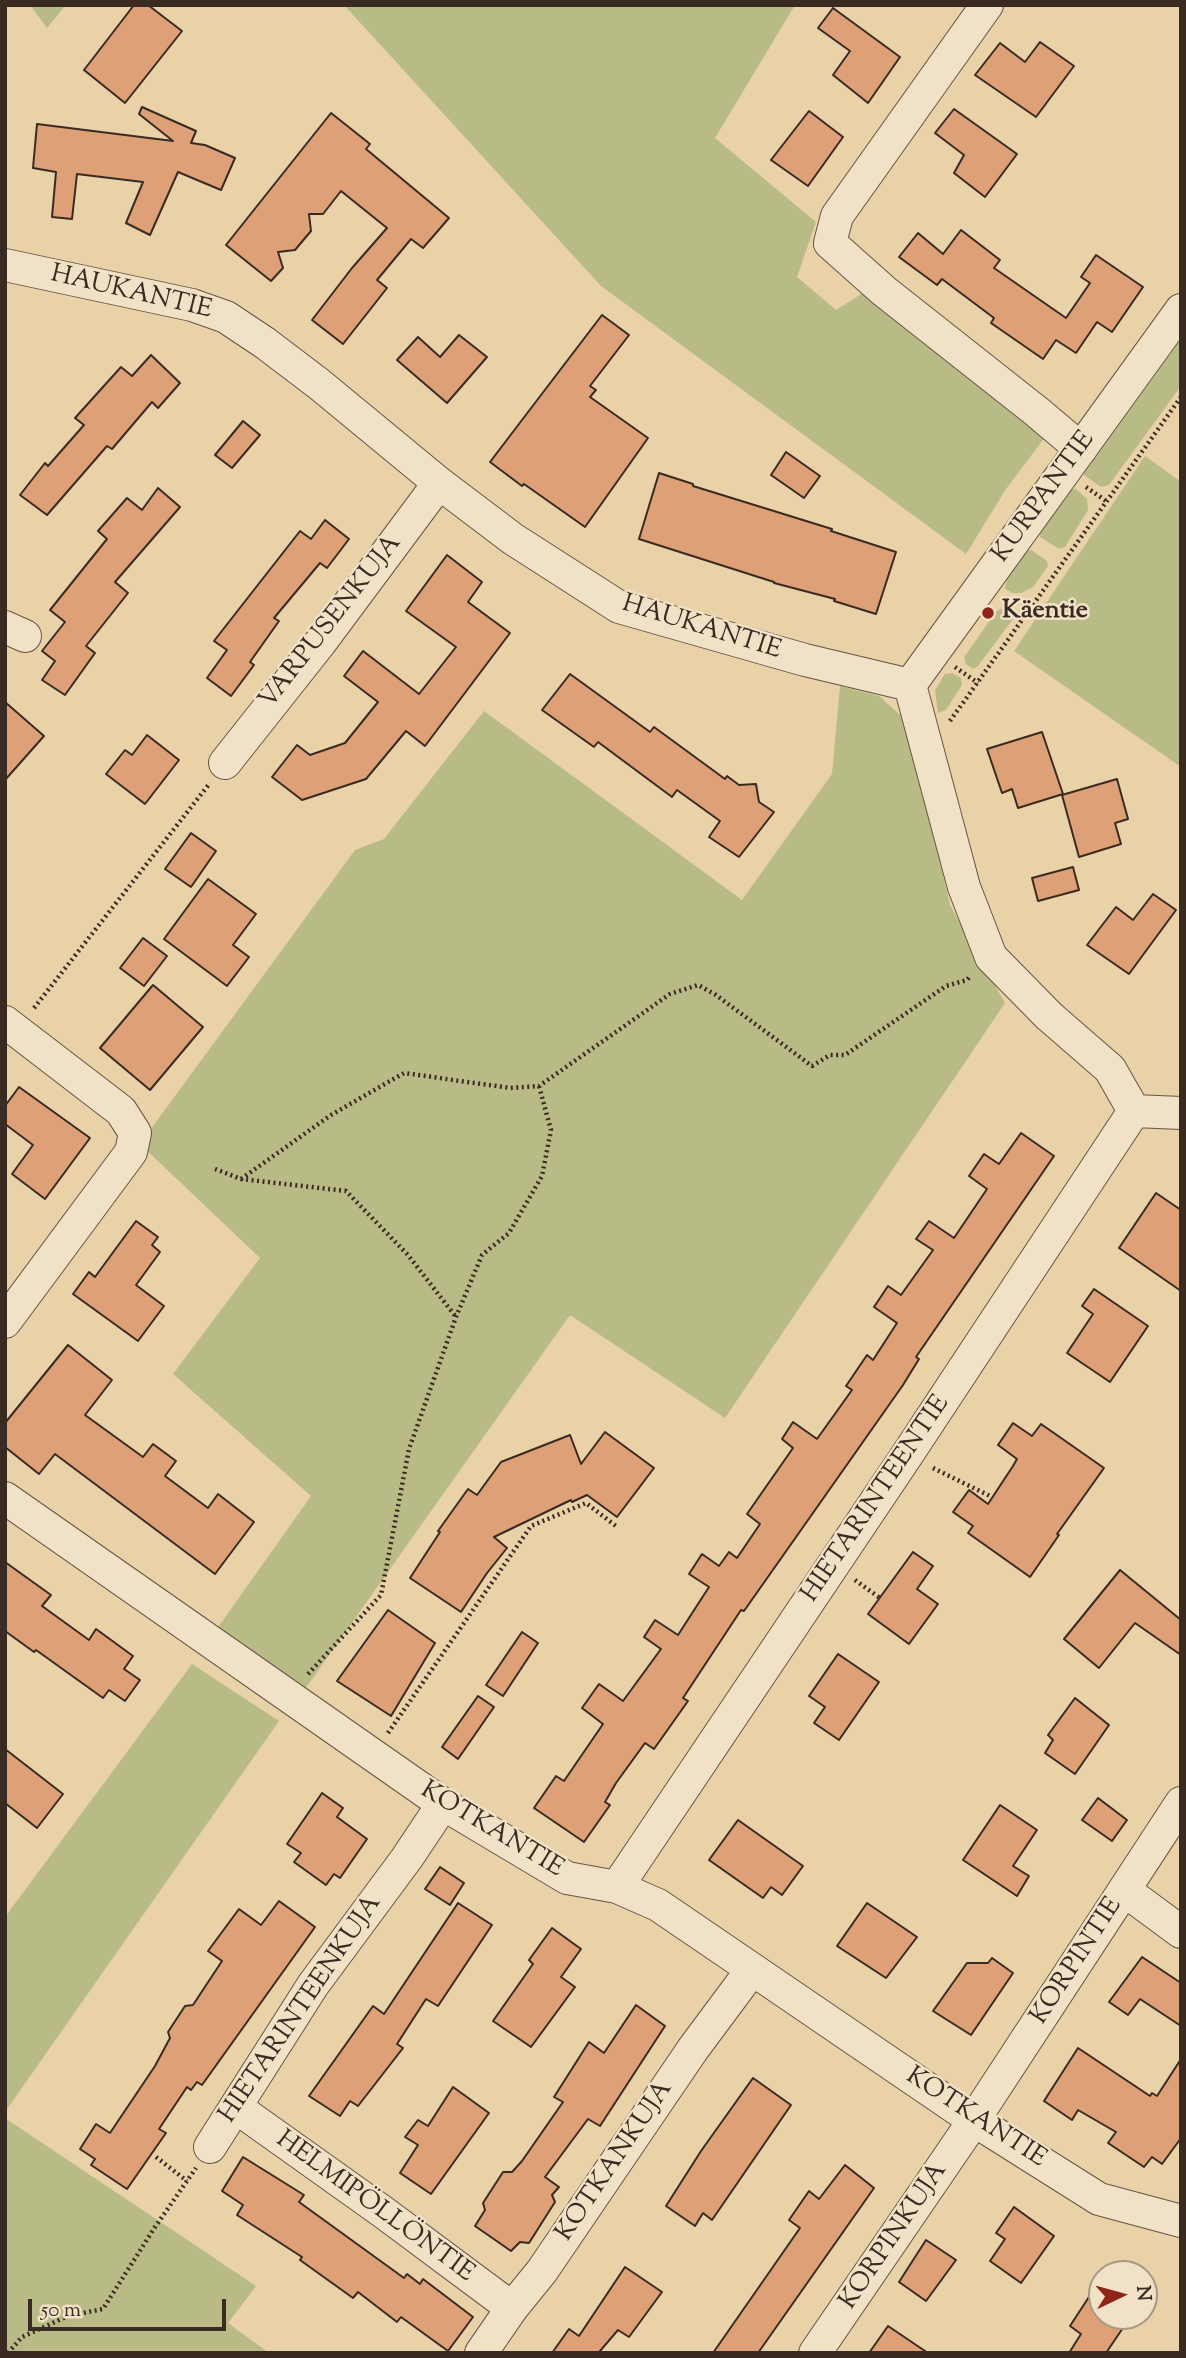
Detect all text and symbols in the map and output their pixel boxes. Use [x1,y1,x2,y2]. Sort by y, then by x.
street label: HAUKANTIE [47,260,215,328]
street label: KURPANTIE [987,426,1103,570]
street label: VARPUSENKUJA [254,529,410,717]
street label: HAUKANTIE [618,590,784,668]
place label: Käentie [1002,597,1088,629]
marker: Käentie [980,605,996,621]
street label: HIETARINTEENTIE [796,1391,958,1609]
street label: KOTKANTIE [414,1776,568,1886]
street label: HIETARINTEENKUJA [214,1890,390,2130]
street label: KORPINTIE [1025,1893,1131,2031]
street label: KOTKANTIE [899,2062,1051,2176]
street label: KOTKANKUJA [551,2076,681,2248]
street label: HELMIPÖLLÖNTIE [269,2126,479,2290]
street label: KORPINKUJA [834,2158,956,2316]
north arrow [1088,2260,1158,2330]
scale bar [32,2284,229,2328]
text: N [1128,2285,1157,2302]
text: 50 m [41,2296,81,2326]

